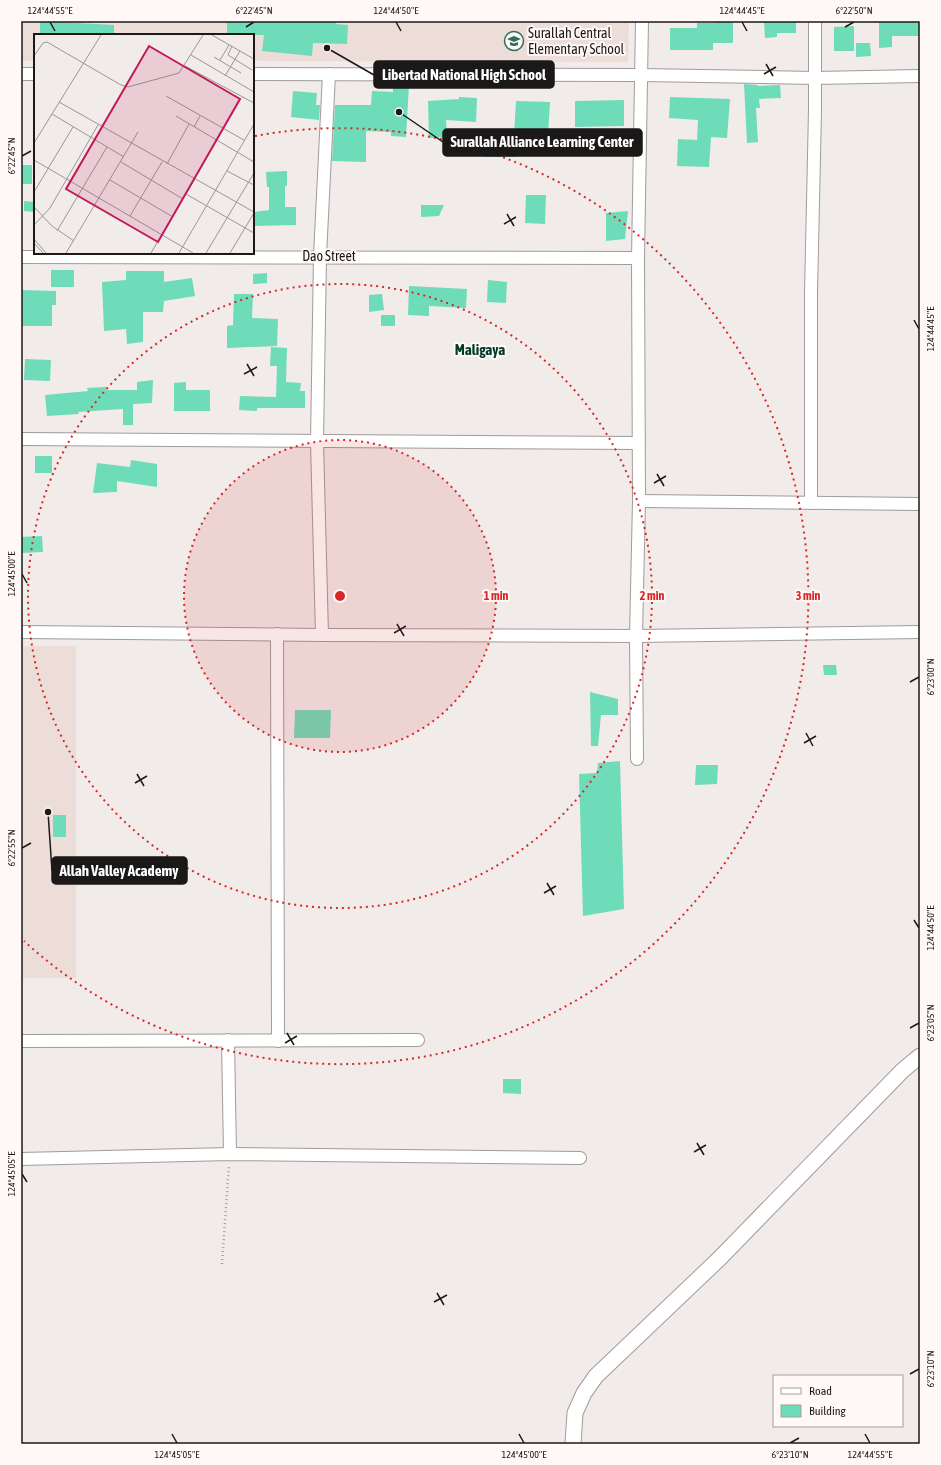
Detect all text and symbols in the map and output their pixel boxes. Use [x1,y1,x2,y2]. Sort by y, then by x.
text: 124°44'55"E [28,5,73,16]
text: 6°22'45"N [235,5,273,16]
text: 124°44'50"E [374,5,419,16]
text: 124°44'45"E [720,5,765,16]
text: 6°22'50"N [835,5,873,16]
place label: Surallah Central Elementary School [528,25,624,57]
school or university icon: Surallah Central Elementary School [503,30,525,52]
inset map [34,34,254,254]
callout: Libertad National High School [374,61,554,88]
text: Libertad National High School [382,66,547,83]
callout: Surallah Alliance Learning Center [443,129,642,156]
text: Surallah Alliance Learning Center [450,133,634,150]
text: 6°22'45"N [6,137,17,175]
street label: Dao Street [302,248,356,264]
text: 124°44'45"E [925,306,936,351]
district label: Maligaya [455,341,505,358]
text: 124°45'00"E [6,551,17,596]
centre of rings [333,589,347,603]
text: 1 min [484,589,508,603]
text: 2 min [640,589,664,603]
text: 3 min [796,589,820,603]
text: 6°23'00"N [925,658,936,696]
text: 6°22'55"N [6,829,17,867]
callout: Allah Valley Academy [52,857,187,884]
text: Allah Valley Academy [59,862,179,879]
text: 124°44'50"E [925,905,936,950]
text: 6°23'05"N [925,1004,936,1042]
text: 124°45'05"E [6,1151,17,1196]
text: 6°23'10"N [925,1350,936,1388]
legend [773,1375,903,1427]
text: Road [809,1384,832,1398]
text: Building [809,1404,847,1418]
text: 124°45'05"E [155,1449,200,1460]
text: 124°45'00"E [502,1449,547,1460]
text: 6°23'10"N [771,1449,809,1460]
text: 124°44'55"E [848,1449,893,1460]

